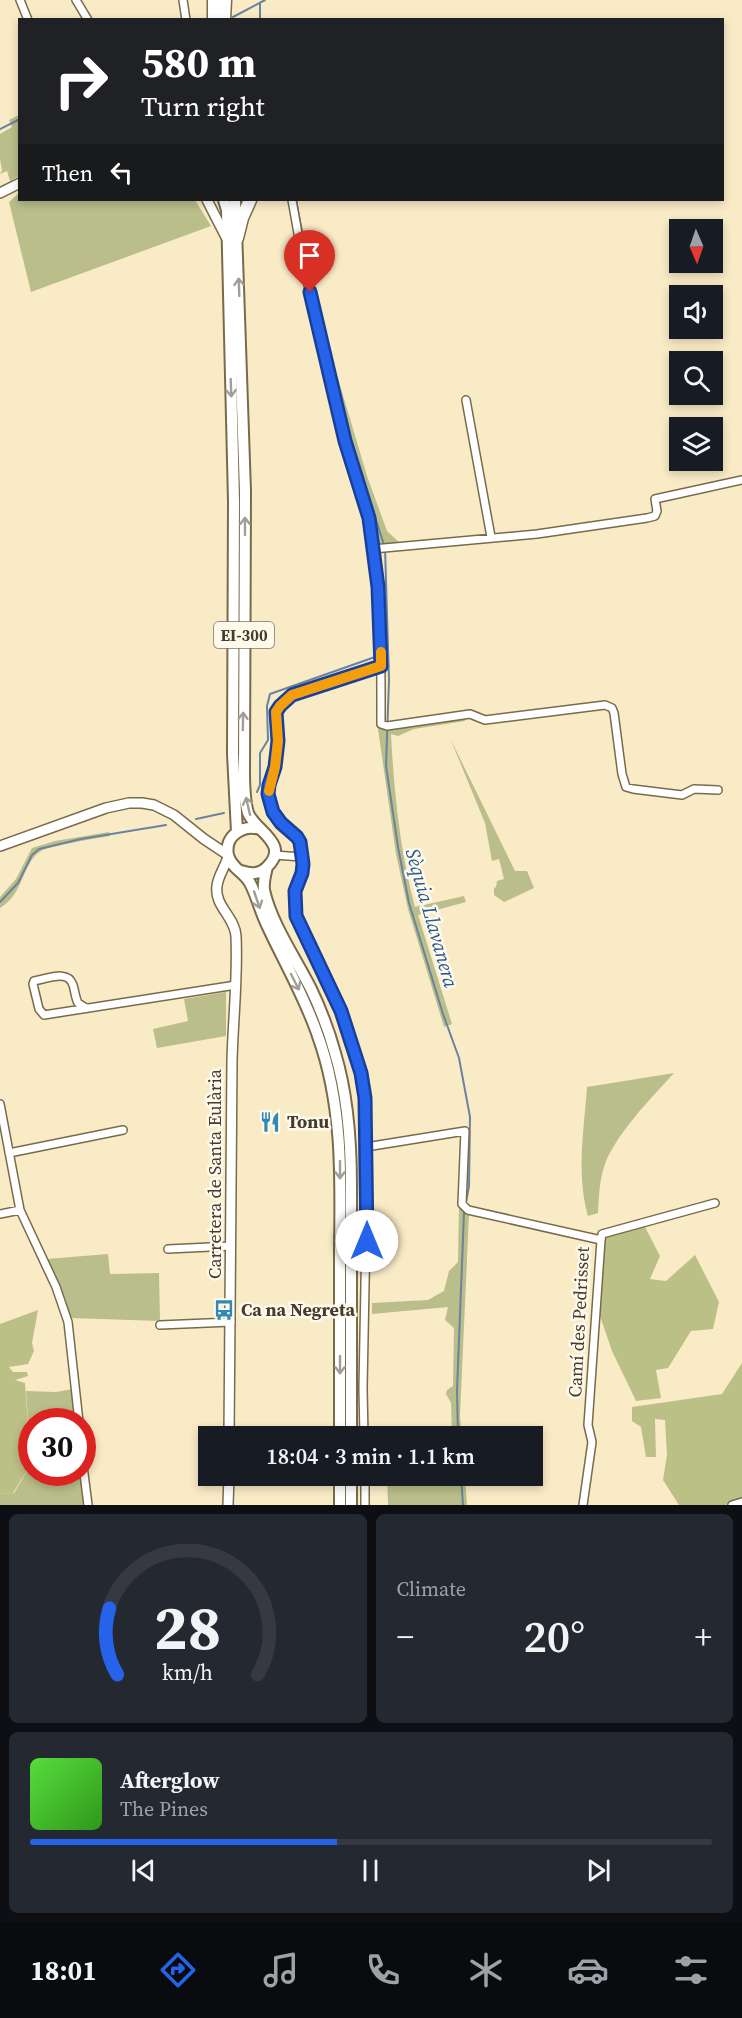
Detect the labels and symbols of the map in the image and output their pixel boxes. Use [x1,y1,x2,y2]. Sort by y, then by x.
north arrow [669,219,723,273]
pin [284,230,335,292]
one-way arrow [233,277,244,297]
one-way arrow [226,377,237,397]
one-way arrow [239,517,251,537]
road number: EI-300 [214,622,274,648]
one-way arrow [238,712,249,732]
one-way arrow [241,797,253,816]
water label: Sèquia Llavanera [399,845,465,991]
one-way arrow [252,890,263,909]
one-way arrow [290,973,302,991]
street label: Carretera de Santa Eulària [202,1068,227,1279]
place label: Tonu [287,1109,329,1134]
restaurant icon: Tonu [258,1110,282,1134]
one-way arrow [334,1159,346,1179]
position arrow [335,1209,399,1273]
street label: Camí des Pedrisset [562,1246,595,1398]
place label: Ca na Negreta [241,1297,355,1322]
bus stop icon: Ca na Negreta [212,1298,236,1322]
one-way arrow [334,1354,346,1374]
speed limit sign: 30 [18,1408,96,1486]

